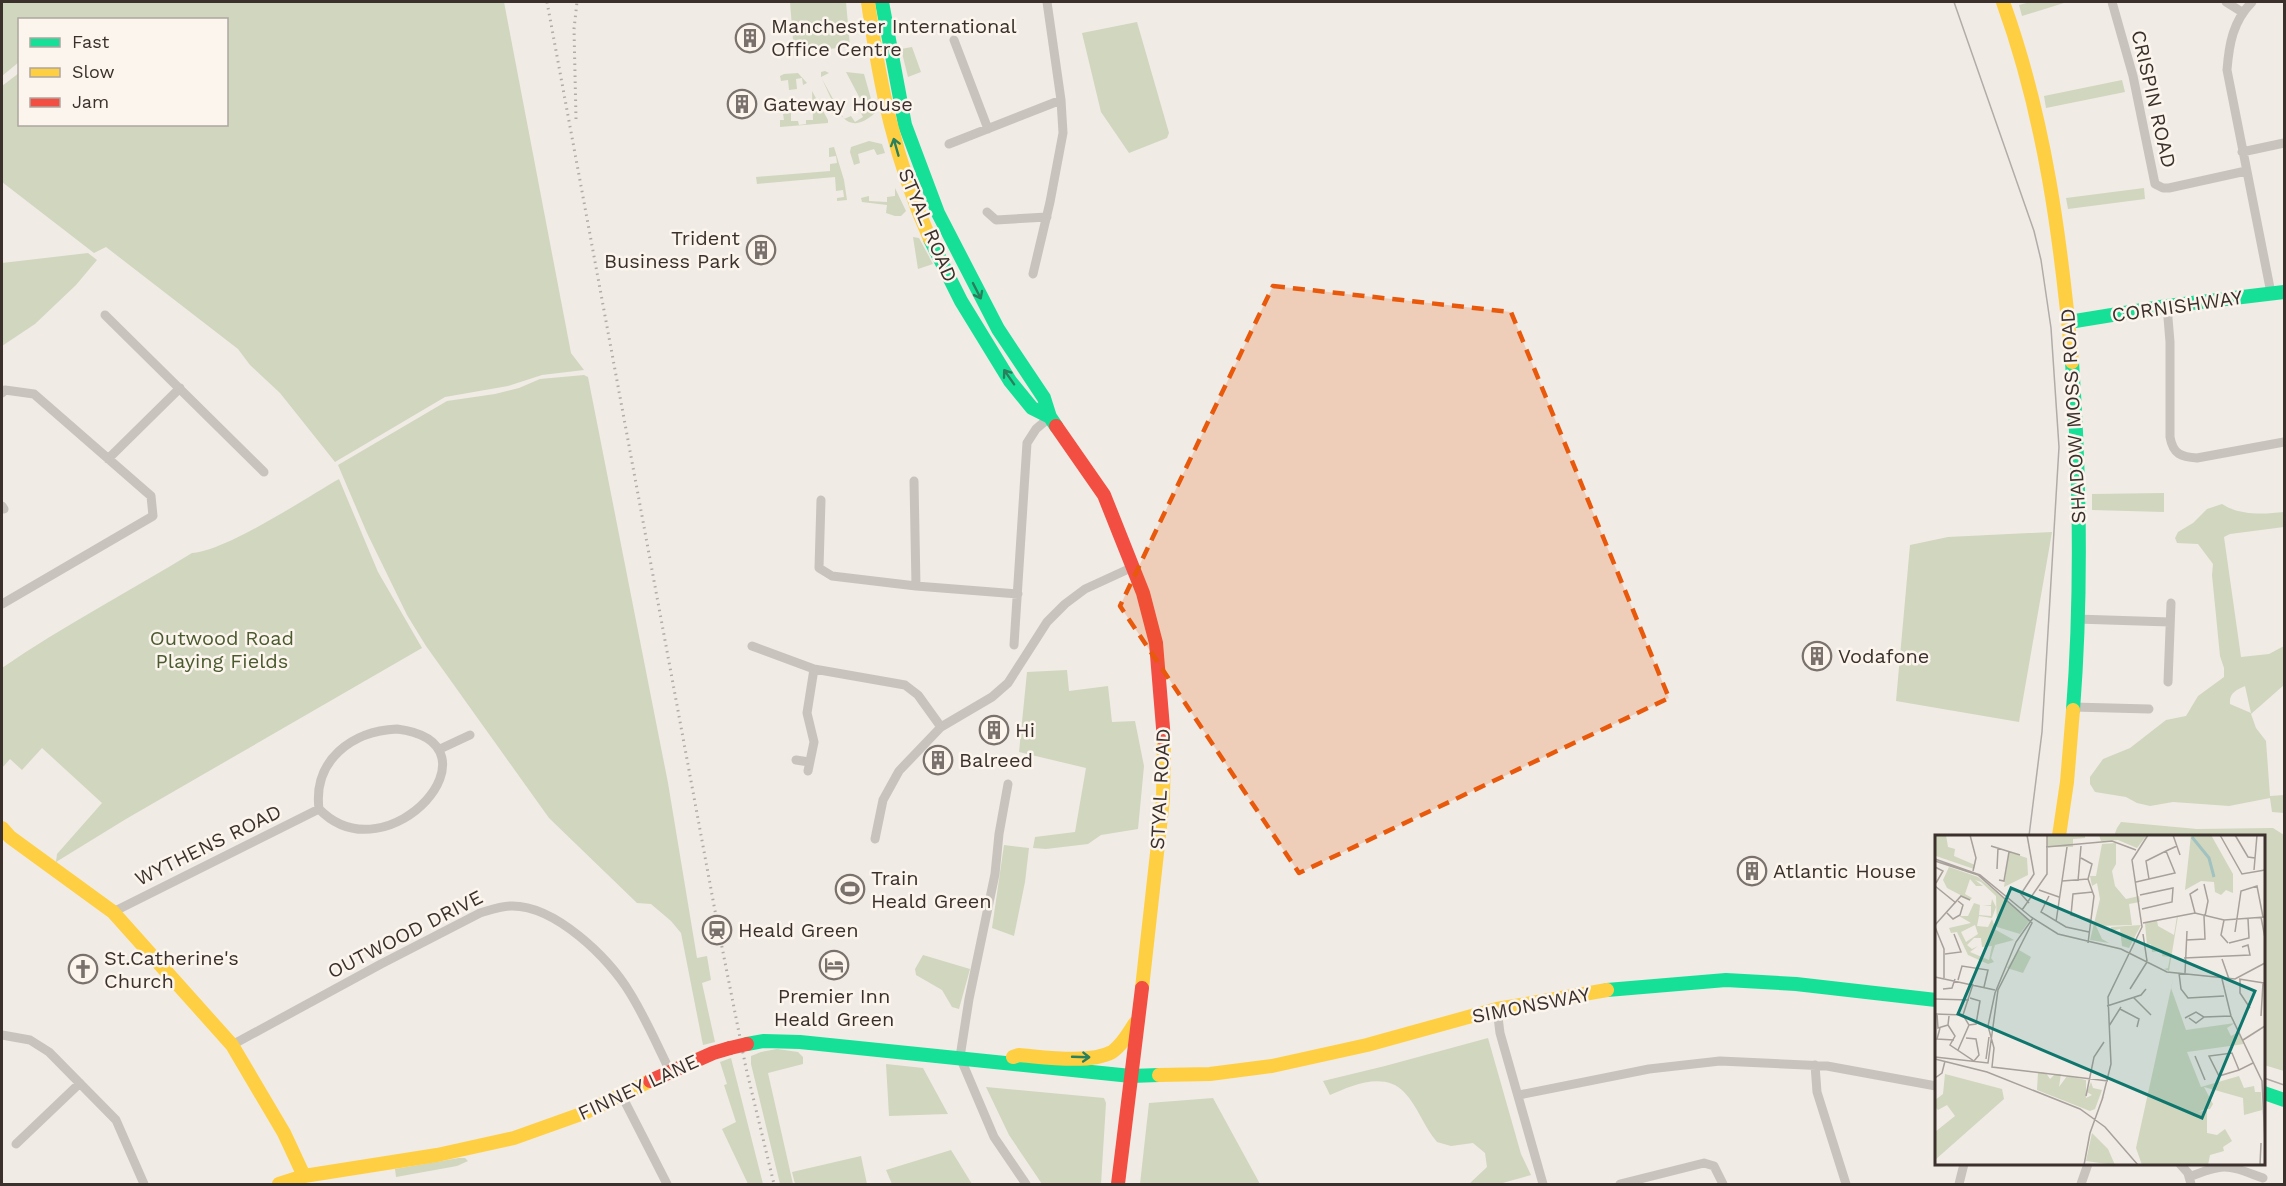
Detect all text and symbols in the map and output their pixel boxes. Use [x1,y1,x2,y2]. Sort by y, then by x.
place label: Manchester International Office Centre [771,14,1017,61]
legend [18,18,228,126]
building icon: Manchester International Office Centre [734,22,766,54]
street label: CRISPIN ROAD [2126,28,2182,170]
text: Fast [72,31,110,52]
text: Slow [72,61,115,82]
building icon: Gateway House [726,88,758,120]
text: Jam [72,91,109,112]
place label: Gateway House [763,92,913,116]
one-way arrow [890,137,901,156]
street label: STYAL ROAD [893,165,963,285]
place label: Trident Business Park [604,226,741,273]
building icon: Trident Business Park [745,234,777,266]
one-way arrow [972,281,983,299]
street label: CORNISHWAY [2110,285,2245,327]
street label: SHADOW MOSS ROAD [2055,308,2091,524]
one-way arrow [1003,370,1015,386]
park label: Outwood Road Playing Fields [150,626,294,673]
building icon: Vodafone [1801,640,1833,672]
place label: Vodafone [1838,644,1929,668]
building icon: Hi [978,714,1010,746]
place label: Hi [1015,718,1035,742]
street label: STYAL ROAD [1145,728,1175,850]
building icon: Balreed [922,744,954,776]
place label: Balreed [959,748,1033,772]
street label: WYTHENS ROAD [131,799,285,891]
inset map [1935,835,2265,1165]
building icon: Atlantic House [1736,855,1768,887]
place label: Atlantic House [1773,859,1916,883]
place label: Train Heald Green [871,866,992,913]
sports icon: Train Heald Green [834,873,866,905]
street label: OUTWOOD DRIVE [323,885,487,983]
station icon: Heald Green [701,914,733,946]
place label: Heald Green [738,918,859,942]
place label: St.Catherine's Church [104,946,239,993]
hotel icon: Premier Inn Heald Green [818,949,850,981]
church icon: St.Catherine's Church [67,953,99,985]
street label: SIMONSWAY [1470,982,1593,1028]
place label: Premier Inn Heald Green [774,984,894,1031]
street label: FINNEY LANE [574,1049,702,1125]
one-way arrow [1071,1051,1091,1062]

